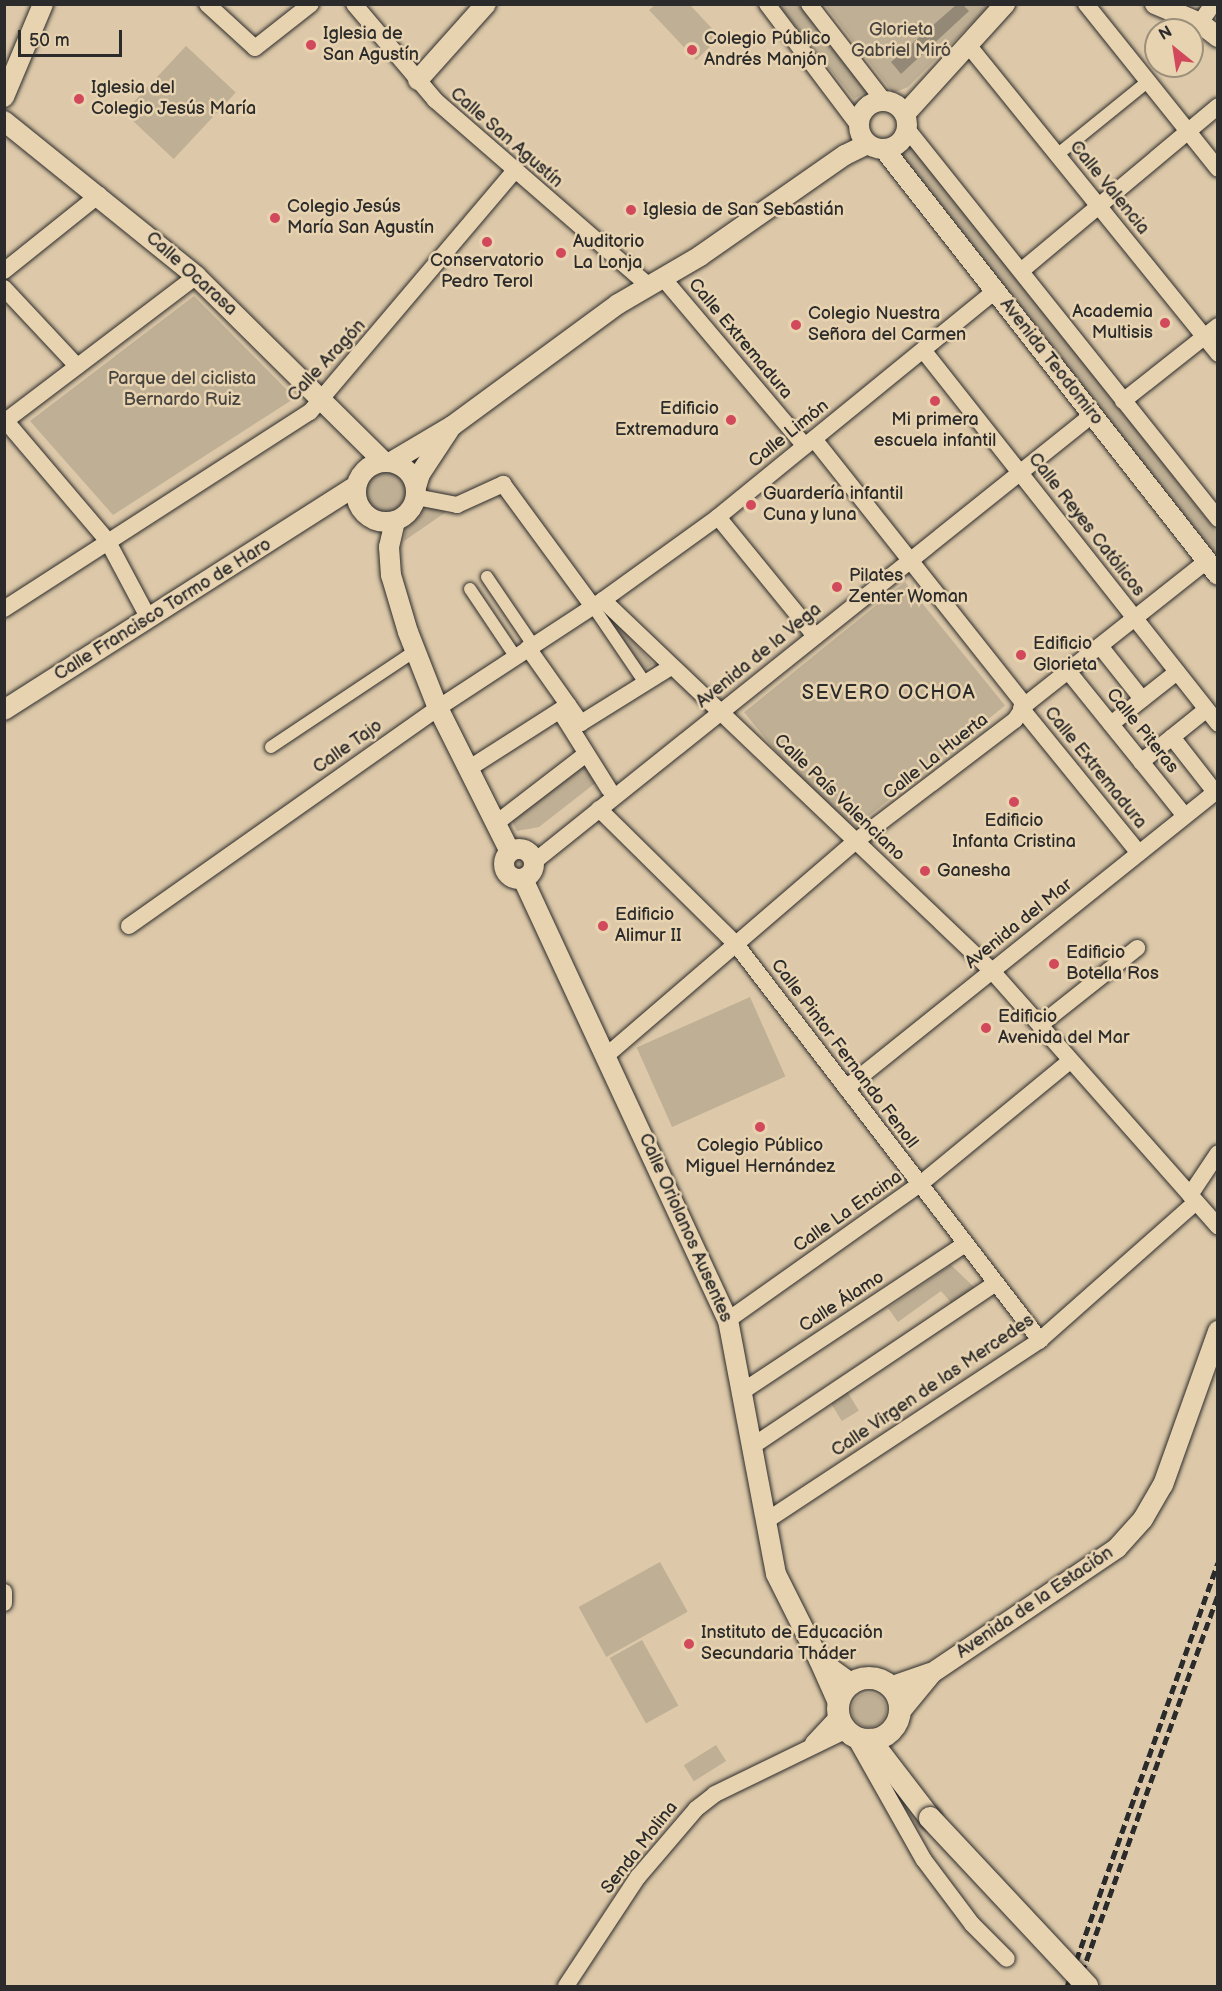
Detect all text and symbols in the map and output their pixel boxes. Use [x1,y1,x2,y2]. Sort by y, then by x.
scale bar [21,18,124,56]
north arrow [1144,18,1204,78]
park label: Glorieta Gabriel Miró [851,20,951,63]
text: N [1156,22,1176,45]
place label: Iglesia de San Agustín [323,24,419,66]
place label: Colegio Público Andrés Manjón [704,29,831,72]
text: 50 m [29,30,70,51]
marker: Iglesia de San Agustín [304,38,318,52]
marker: Colegio Público Andrés Manjón [685,43,699,57]
place label: Iglesia del Colegio Jesús María [91,78,257,121]
street label: Calle San Agustín [445,83,567,193]
marker: Iglesia del Colegio Jesús María [72,92,86,106]
street label: Calle Valencia [1064,137,1154,239]
place label: Colegio Jesús María San Agustín [287,197,435,240]
place label: Iglesia de San Sebastián [643,199,845,221]
marker: Iglesia de San Sebastián [624,203,638,217]
marker: Colegio Jesús María San Agustín [268,211,282,225]
street label: Calle Ocarasa [141,227,241,321]
place label: Auditorio La Lonja [573,232,645,274]
marker: Conservatorio Pedro Terol [480,235,494,249]
marker: Auditorio La Lonja [554,246,568,260]
place label: Conservatorio Pedro Terol [430,251,544,294]
street label: Calle Extremadura [683,274,797,404]
street label: Avenida Teodomiro [995,294,1107,430]
place label: Academia Multisis [1072,302,1153,344]
place label: Colegio Nuestra Señora del Carmen [808,304,966,346]
street label: Calle Aragón [283,315,371,407]
marker: Academia Multisis [1158,316,1172,330]
marker: Colegio Nuestra Señora del Carmen [789,318,803,332]
park label: Parque del ciclista Bernardo Ruiz [108,369,256,412]
marker: Mi primera escuela infantil [928,394,942,408]
street label: Calle Limón [745,395,833,473]
place label: Edificio Extremadura [615,399,719,442]
place label: Mi primera escuela infantil [874,410,996,452]
marker: Edificio Extremadura [724,413,738,427]
street label: Calle Reyes Católicos [1023,449,1149,601]
place label: Guardería infantil Cuna y luna [763,484,903,526]
marker: Guardería infantil Cuna y luna [744,498,758,512]
street label: Calle Francisco Tormo de Haro [50,534,276,686]
place label: Pilates Zenter Woman [849,566,969,608]
marker: Pilates Zenter Woman [830,580,844,594]
street label: Avenida de la Vega [692,599,826,713]
place label: Edificio Glorieta [1033,634,1097,676]
marker: Edificio Glorieta [1014,648,1028,662]
district label: SEVERO OCHOA [802,681,976,705]
street label: Calle Piteras [1101,684,1183,778]
street label: Calle Extremadura [1039,703,1151,833]
street label: Calle La Huerta [879,709,993,805]
street label: Calle Tajo [309,715,387,779]
street label: Calle País Valenciano [769,730,909,866]
marker: Edificio Infanta Cristina [1007,795,1021,809]
place label: Edificio Infanta Cristina [952,811,1076,854]
place label: Ganesha [937,860,1011,882]
marker: Ganesha [918,864,932,878]
street label: Avenida del Mar [961,874,1077,974]
place label: Edificio Alimur II [615,905,682,948]
marker: Edificio Alimur II [596,919,610,933]
place label: Edificio Botella Ros [1066,943,1159,986]
street label: Calle Pintor Fernando Fenoll [766,955,922,1153]
marker: Edificio Botella Ros [1047,957,1061,971]
place label: Edificio Avenida del Mar [998,1007,1129,1050]
marker: Edificio Avenida del Mar [979,1021,993,1035]
marker: Colegio Público Miguel Hernández [753,1120,767,1134]
street label: Calle Oriolanos Ausentes [634,1130,736,1326]
place label: Colegio Público Miguel Hernández [685,1136,835,1178]
street label: Calle La Encina [790,1167,906,1257]
street label: Calle Álamo [796,1267,888,1337]
street label: Calle Virgen de las Mercedes [827,1310,1039,1462]
street label: Avenida de la Estación [953,1543,1117,1663]
place label: Instituto de Educación Secundaria Tháder [701,1623,883,1666]
marker: Instituto de Educación Secundaria Tháder [682,1637,696,1651]
street label: Senda Molina [597,1797,683,1899]

